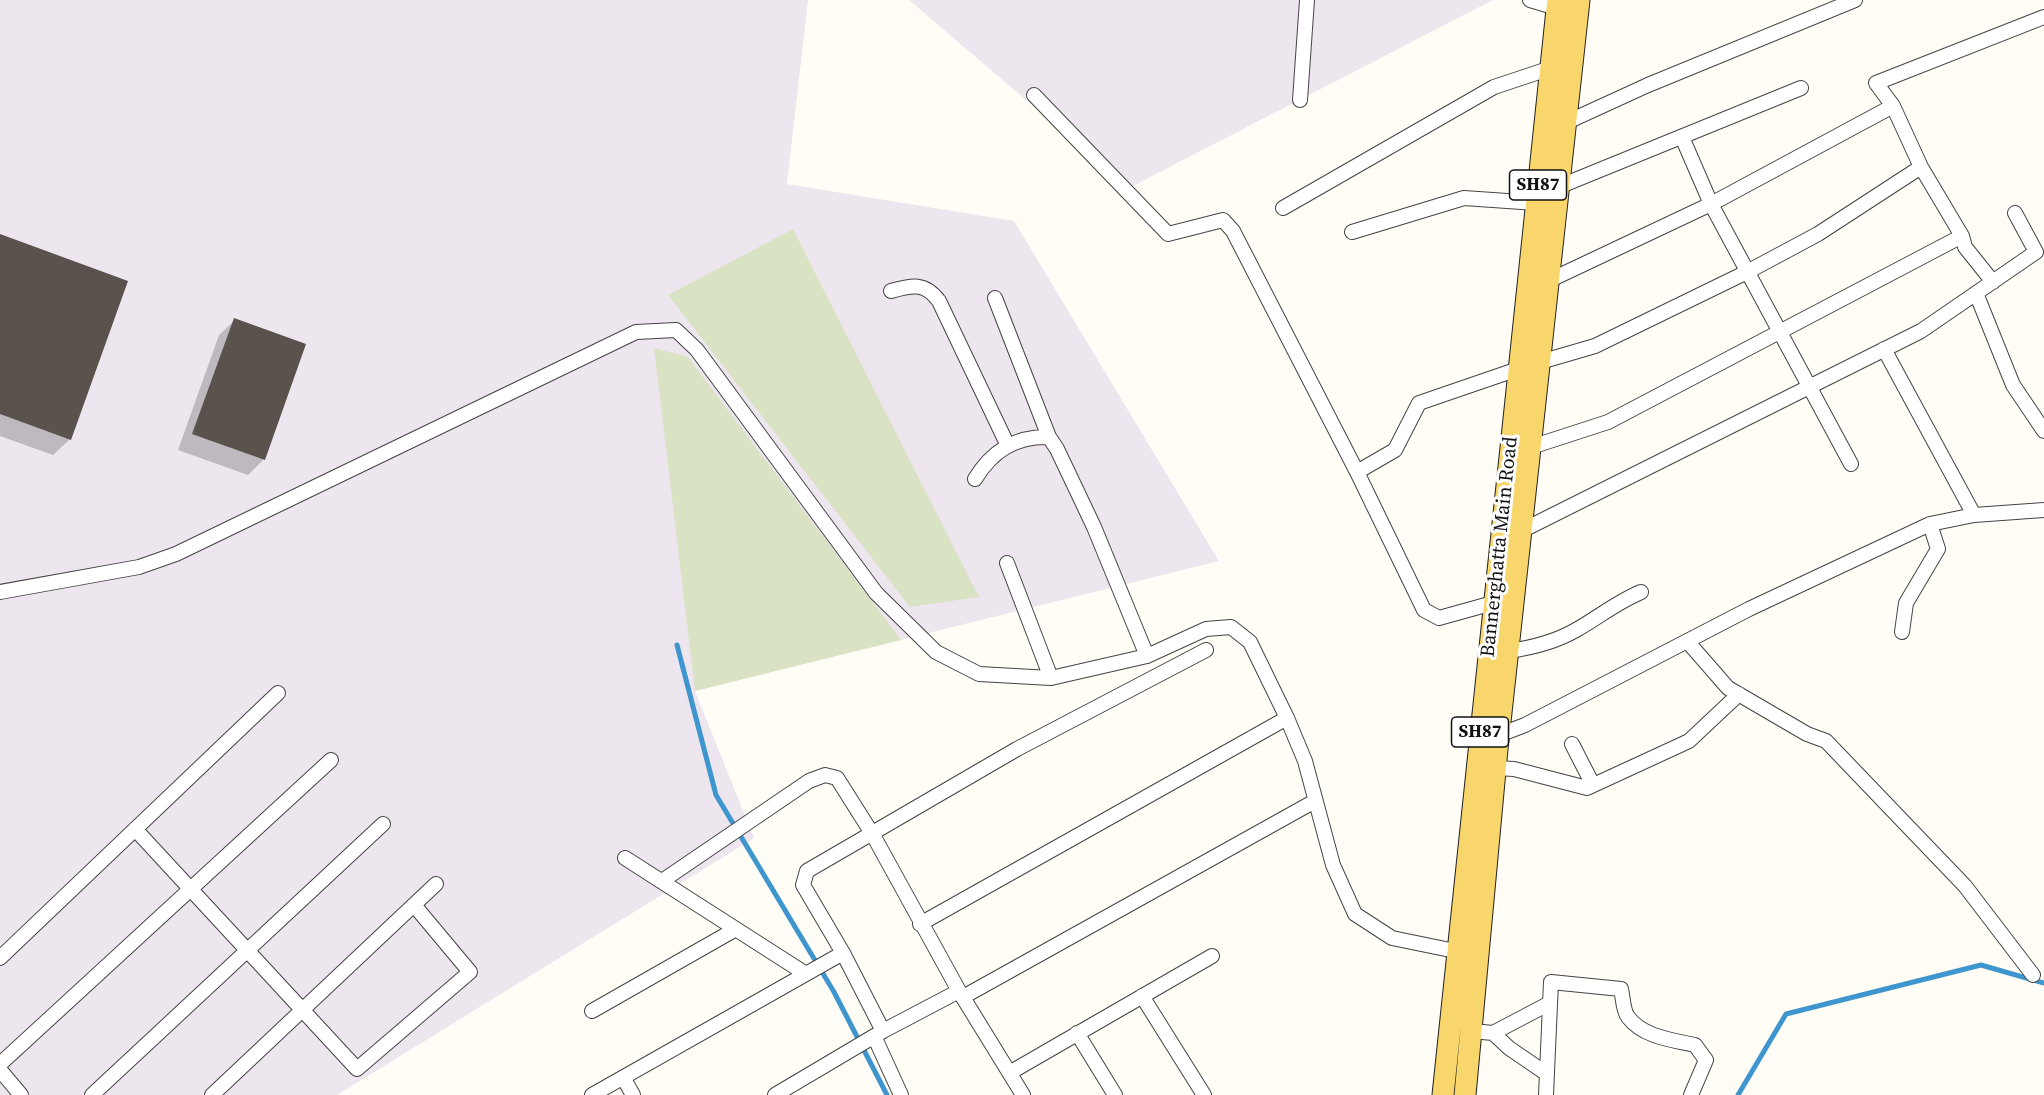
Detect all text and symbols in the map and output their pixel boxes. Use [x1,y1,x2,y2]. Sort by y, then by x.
road number: SH87 [1510,170,1566,200]
street label: Bannerghatta Main Road [1476,436,1524,658]
road number: SH87 [1452,717,1508,747]

